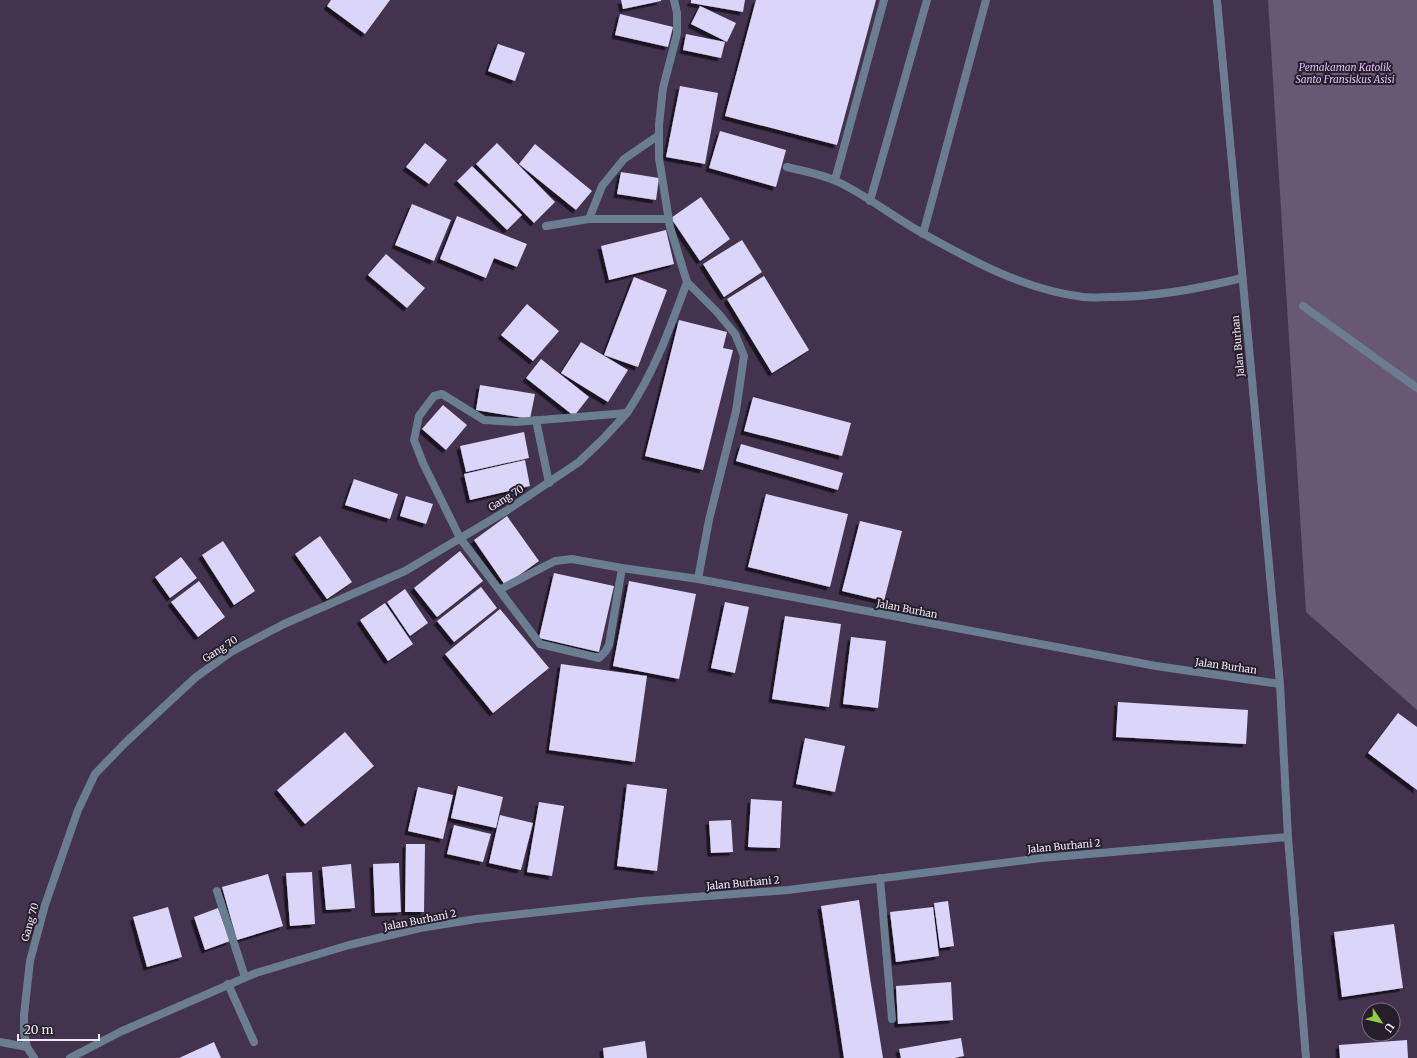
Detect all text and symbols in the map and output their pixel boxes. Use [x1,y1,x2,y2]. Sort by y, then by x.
park label: Pemakaman Katolik Santo Fransiskus Asisi [1295,61,1395,86]
street label: Jalan Burhan [1229,314,1247,378]
street label: Gang 70 [486,482,526,514]
street label: Jalan Burhan [874,597,939,621]
street label: Gang 70 [200,633,240,665]
street label: Jalan Burhan [1193,655,1258,677]
street label: Jalan Burhani 2 [1026,836,1101,856]
street label: Jalan Burhani 2 [705,873,780,893]
street label: Gang 70 [18,901,42,943]
street label: Jalan Burhani 2 [382,907,457,934]
north arrow [1361,1002,1401,1042]
scale bar [18,1016,99,1042]
text: U [1381,1020,1397,1036]
text: 20 m [24,1022,53,1037]

